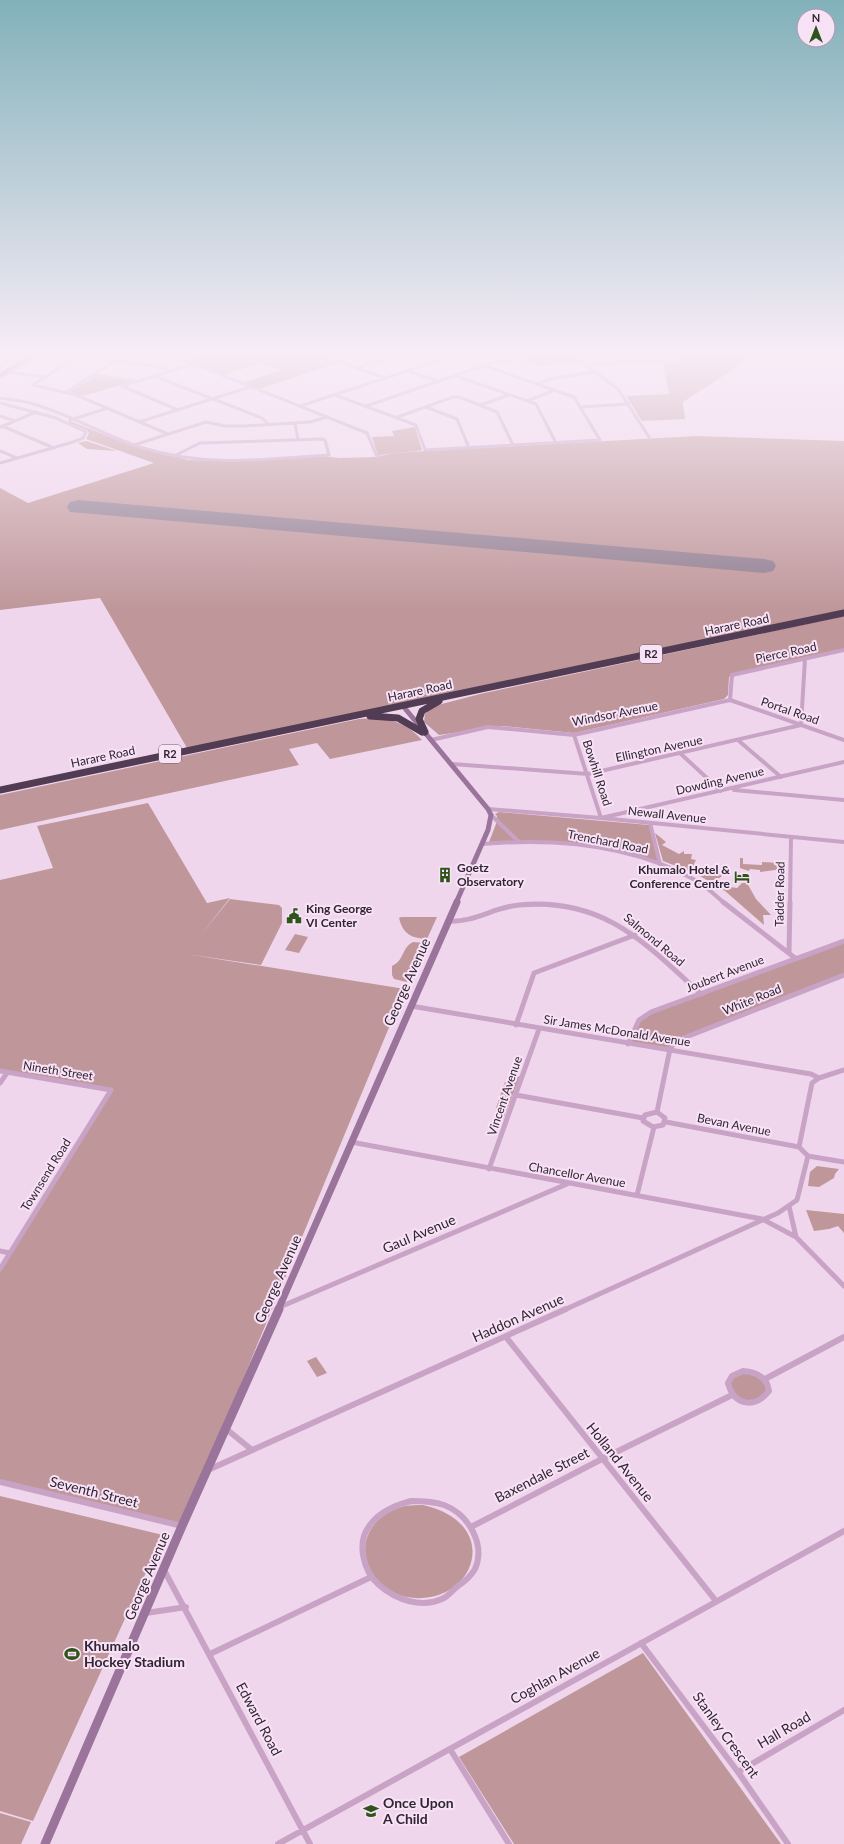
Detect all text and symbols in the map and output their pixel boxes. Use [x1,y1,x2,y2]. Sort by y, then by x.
north arrow [796,8,836,48]
text: N [812,11,820,24]
street label: Harare Road [703,610,770,639]
street label: Pierce Road [754,639,818,666]
road number: R2 [640,645,662,663]
street label: Harare Road [386,676,453,705]
street label: Portal Road [759,694,821,728]
street label: Windsor Avenue [571,698,659,729]
street label: Ellington Avenue [614,732,704,765]
street label: Bowhill Road [580,738,615,808]
street label: Harare Road [69,742,136,771]
road number: R2 [159,745,181,763]
street label: Dowding Avenue [674,763,765,798]
street label: Newall Avenue [627,803,707,826]
street label: Trenchard Road [566,826,650,857]
place label: Goetz Observatory [457,860,525,889]
street label: Tadder Road [771,861,788,927]
place label: Khumalo Hotel & Conference Centre [630,862,731,891]
building icon: Goetz Observatory [436,866,454,884]
hotel icon: Khumalo Hotel & Conference Centre [733,868,751,886]
place label: King George VI Center [305,901,373,930]
public building icon: King George VI Center [285,907,303,925]
street label: Salmond Road [621,910,688,969]
street label: George Avenue [380,935,434,1028]
street label: Joubert Avenue [684,952,766,995]
street label: White Road [720,981,783,1018]
street label: Sir James McDonald Avenue [543,1011,692,1050]
street label: Vincent Avenue [484,1054,525,1138]
street label: Nineth Street [22,1058,95,1084]
street label: Bevan Avenue [696,1110,772,1139]
street label: Townsend Road [17,1136,74,1214]
street label: Chancellor Avenue [527,1159,627,1190]
street label: Gaul Avenue [380,1211,458,1257]
street label: George Avenue [251,1232,305,1325]
street label: Haddon Avenue [469,1290,566,1345]
street label: Holland Avenue [583,1419,658,1505]
street label: Baxendale Street [492,1443,592,1506]
street label: Seventh Street [48,1472,140,1511]
street label: George Avenue [120,1529,173,1623]
place label: Khumalo Hockey Stadium [84,1637,185,1670]
street label: Coghlan Avenue [507,1644,603,1707]
sports icon: Khumalo Hockey Stadium [63,1645,81,1663]
street label: Edward Road [233,1679,286,1758]
street label: Stanley Crescent [689,1688,763,1781]
street label: Hall Road [754,1708,813,1752]
place label: Once Upon A Child [382,1794,454,1827]
school or university icon: Once Upon A Child [362,1802,380,1820]

